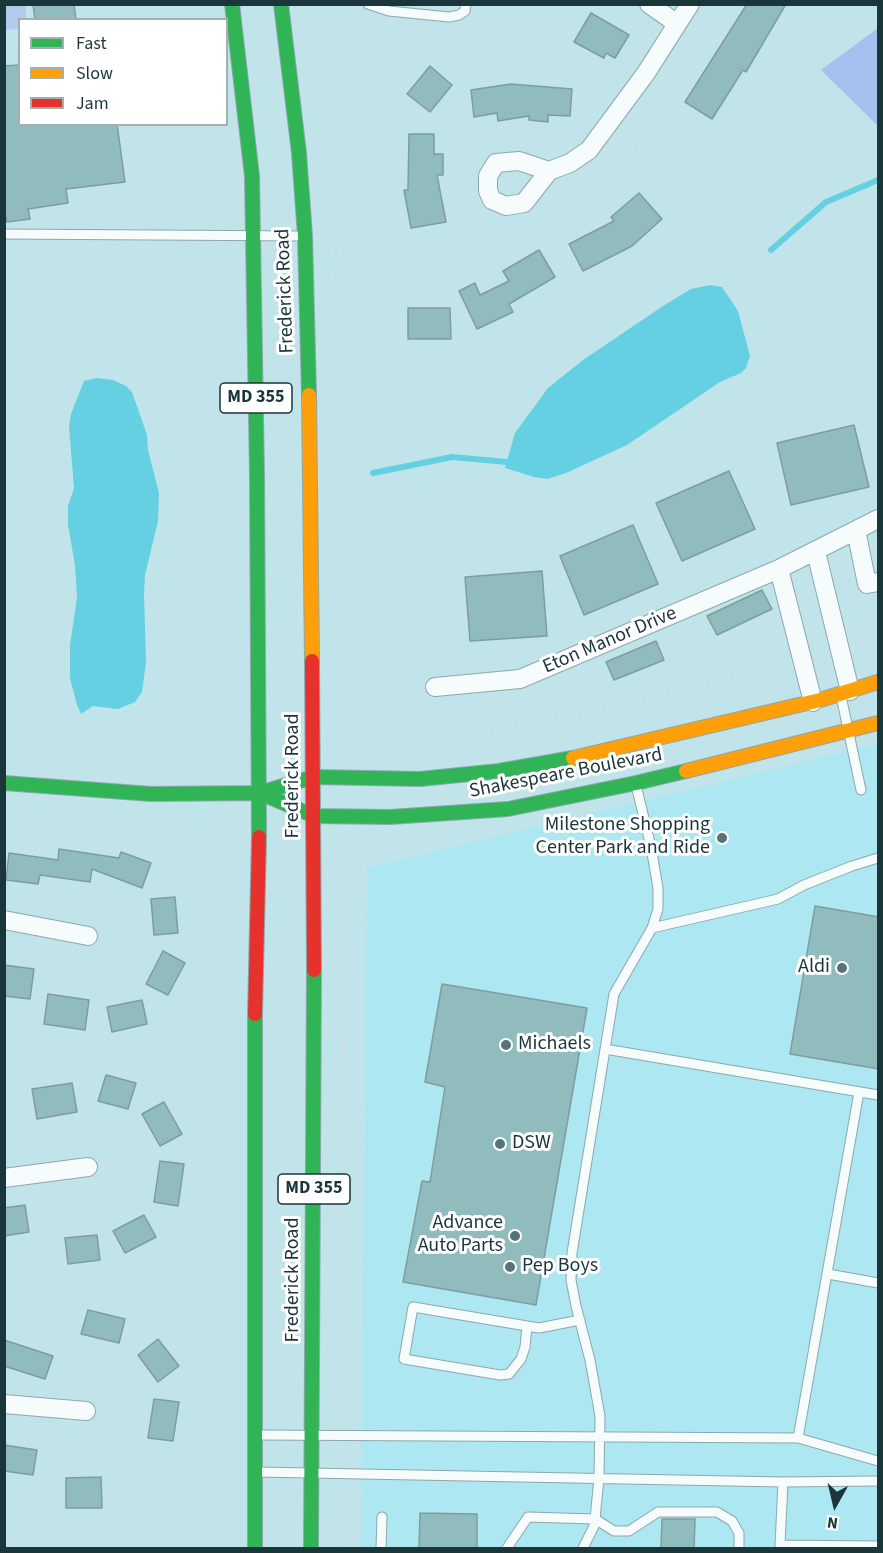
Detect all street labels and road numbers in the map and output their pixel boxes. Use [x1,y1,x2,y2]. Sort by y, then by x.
street label: Frederick Road [272,228,300,354]
road number: MD 355 [220,383,292,413]
street label: Eton Manor Drive [539,602,681,680]
street label: Frederick Road [282,714,306,838]
street label: Shakespeare Boulevard [467,743,665,805]
road number: MD 355 [278,1174,350,1204]
street label: Frederick Road [282,1218,306,1342]

